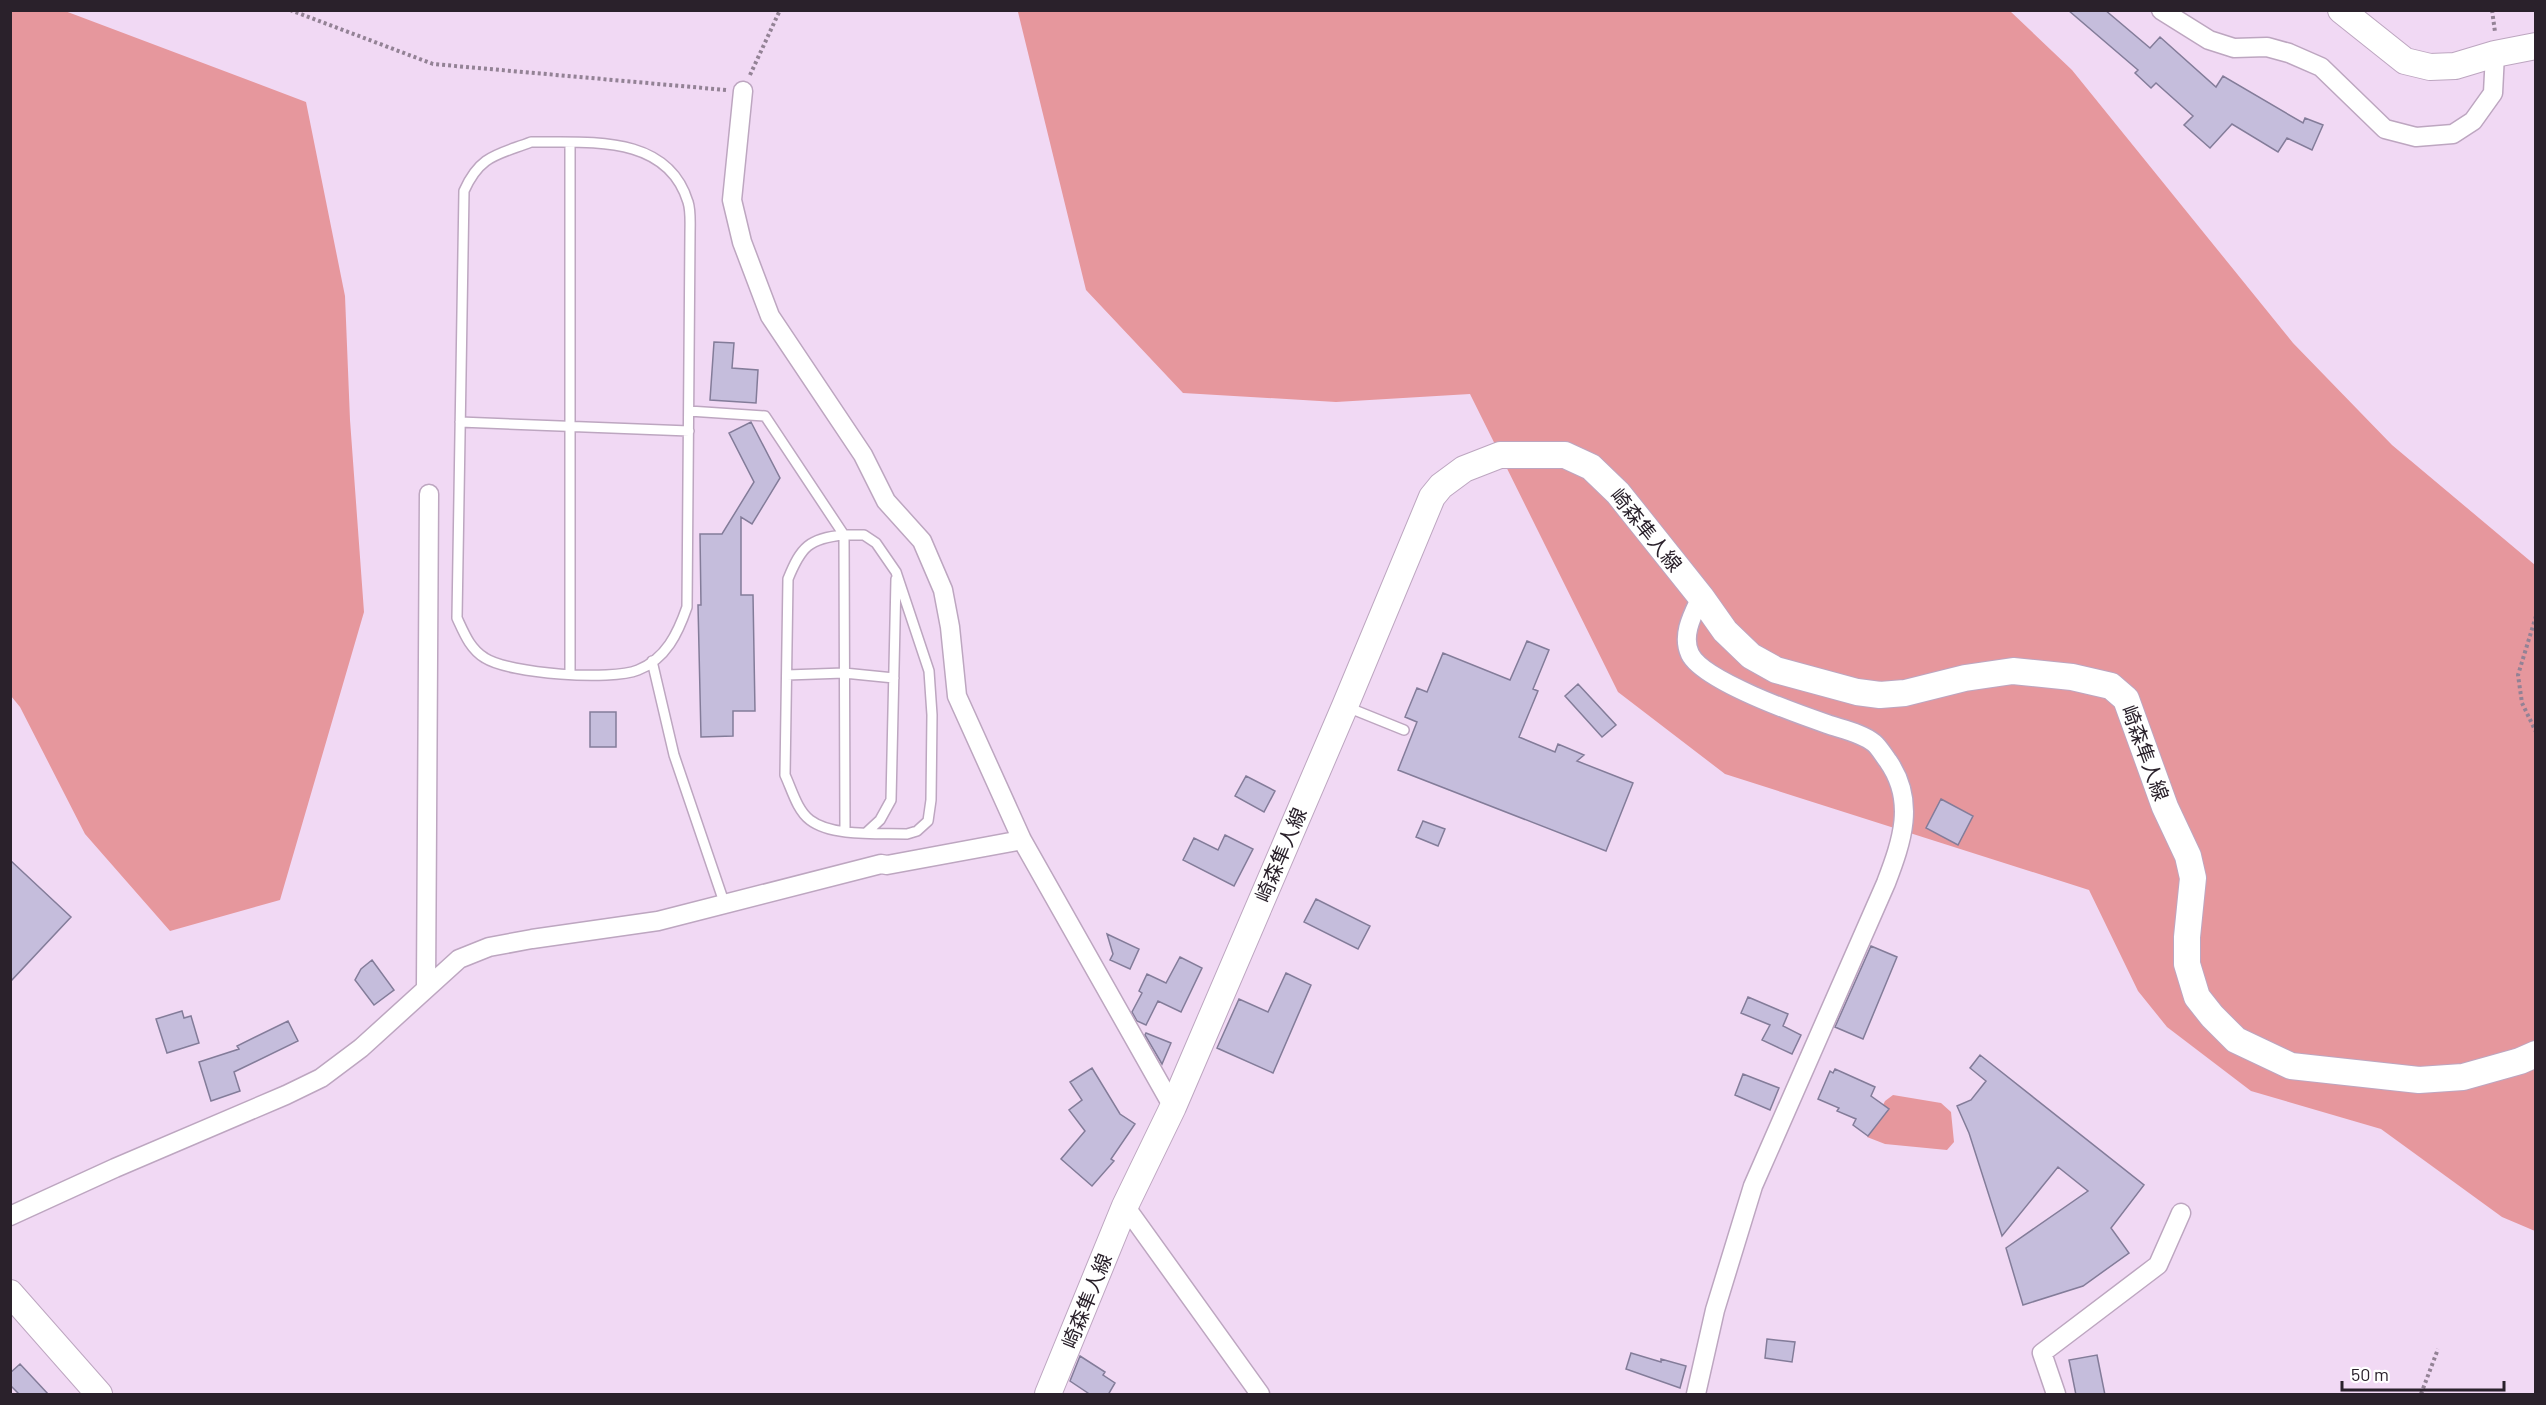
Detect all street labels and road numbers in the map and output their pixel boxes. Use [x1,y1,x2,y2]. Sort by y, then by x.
street label: 崎森隼人線 [1606,483,1688,576]
street label: 崎森隼人線 [2118,702,2174,804]
street label: 崎森隼人線 [1249,804,1311,905]
street label: 崎森隼人線 [1056,1250,1116,1351]

